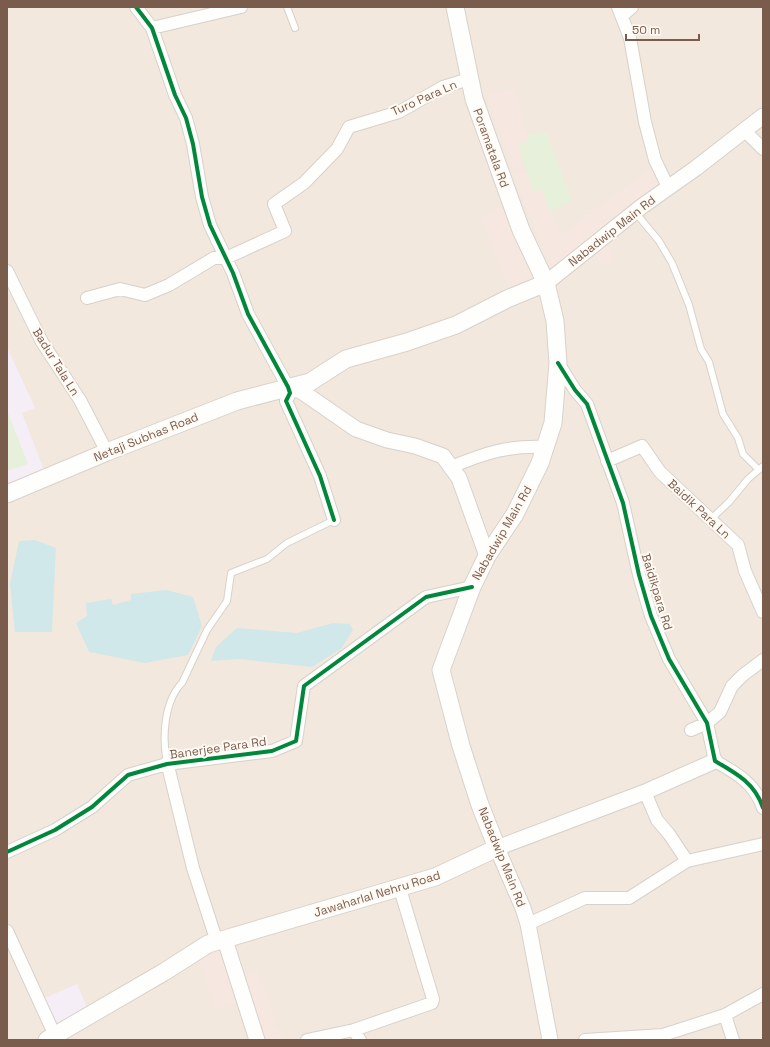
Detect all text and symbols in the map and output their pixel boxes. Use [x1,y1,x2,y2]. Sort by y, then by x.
scale bar [626,16,699,42]
text: 50 m [632,22,660,38]
street label: Turo Para Ln [389,76,459,120]
street label: Poramatala Rd [469,106,513,190]
street label: Nabadwip Main Rd [565,192,659,270]
street label: Badur Tala Ln [29,325,83,399]
street label: Netaji Subhas Road [91,409,201,465]
street label: Baidik Para Ln [664,476,734,542]
street label: Nabadwip Main Rd [468,483,536,583]
street label: Baidikpara Rd [638,552,676,632]
street label: Banerjee Para Rd [169,733,267,763]
street label: Nabadwip Main Rd [475,805,529,909]
street label: Jawaharlal Nehru Road [312,867,442,921]

